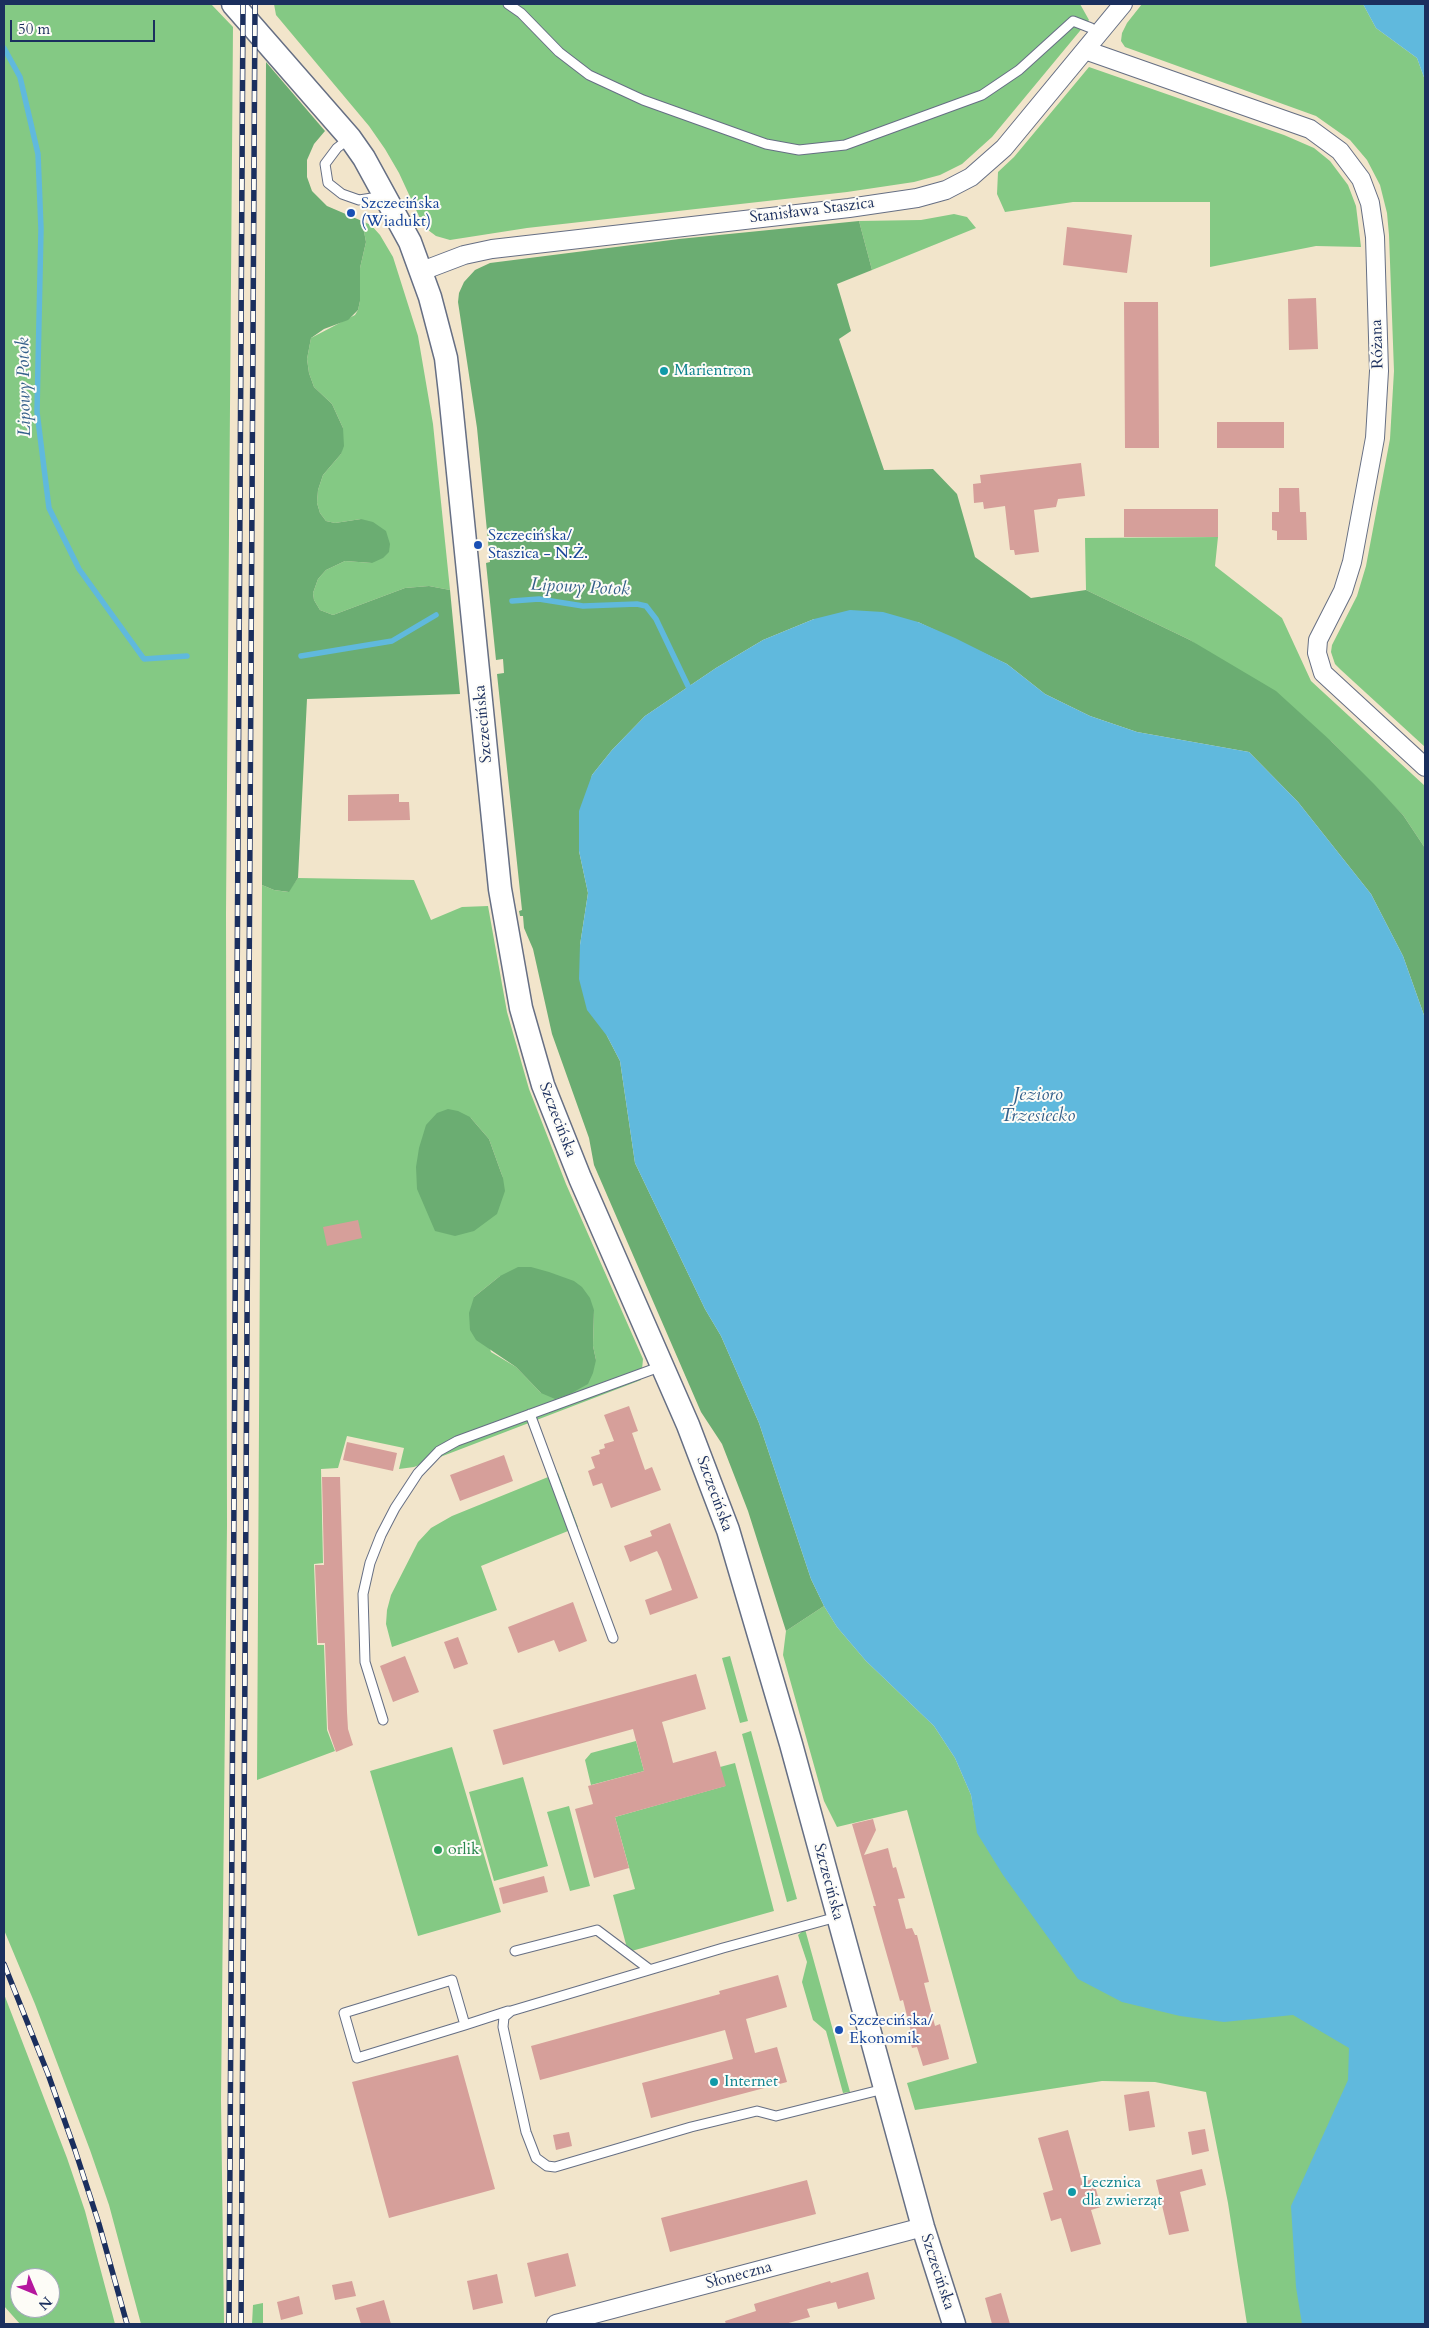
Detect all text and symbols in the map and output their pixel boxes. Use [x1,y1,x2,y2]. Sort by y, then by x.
scale bar [12,10,158,42]
text: 50 m [18,19,50,39]
place label: Szczecińska (Wiadukt) [361,194,440,232]
street label: Stanisława Staszica [749,194,875,228]
marker: Szczecińska (Wiadukt) [345,207,357,219]
street label: Różana [1368,319,1388,369]
water label: Lipowy Potok [13,337,37,437]
place label: Marientron [674,361,751,381]
marker: Marientron [658,365,670,377]
place label: Szczecińska/ Staszica - N.Ż. [488,526,588,564]
marker: Szczecińska/ Staszica - N.Ż. [472,539,484,551]
water label: Lipowy Potok [530,575,630,601]
street label: Szczecińska [471,684,497,764]
street label: Szczecińska [534,1080,580,1160]
water label: Jezioro Trzesiecko [1001,1085,1075,1128]
street label: Szczecińska [692,1454,736,1534]
place label: orlik [448,1840,480,1860]
street label: Szczecińska [809,1842,847,1922]
marker: orlik [432,1844,444,1856]
place label: Szczecińska/ Ekonomik [849,2011,933,2049]
marker: Szczecińska/ Ekonomik [833,2024,845,2036]
place label: Internet [724,2072,778,2092]
marker: Internet [708,2076,720,2088]
place label: Lecznica dla zwierząt [1082,2173,1162,2211]
marker: Lecznica dla zwierząt [1066,2186,1078,2198]
street label: Szczecińska [916,2232,958,2312]
street label: Słoneczna [704,2258,774,2294]
north arrow [10,2268,60,2318]
text: N [34,2292,56,2314]

